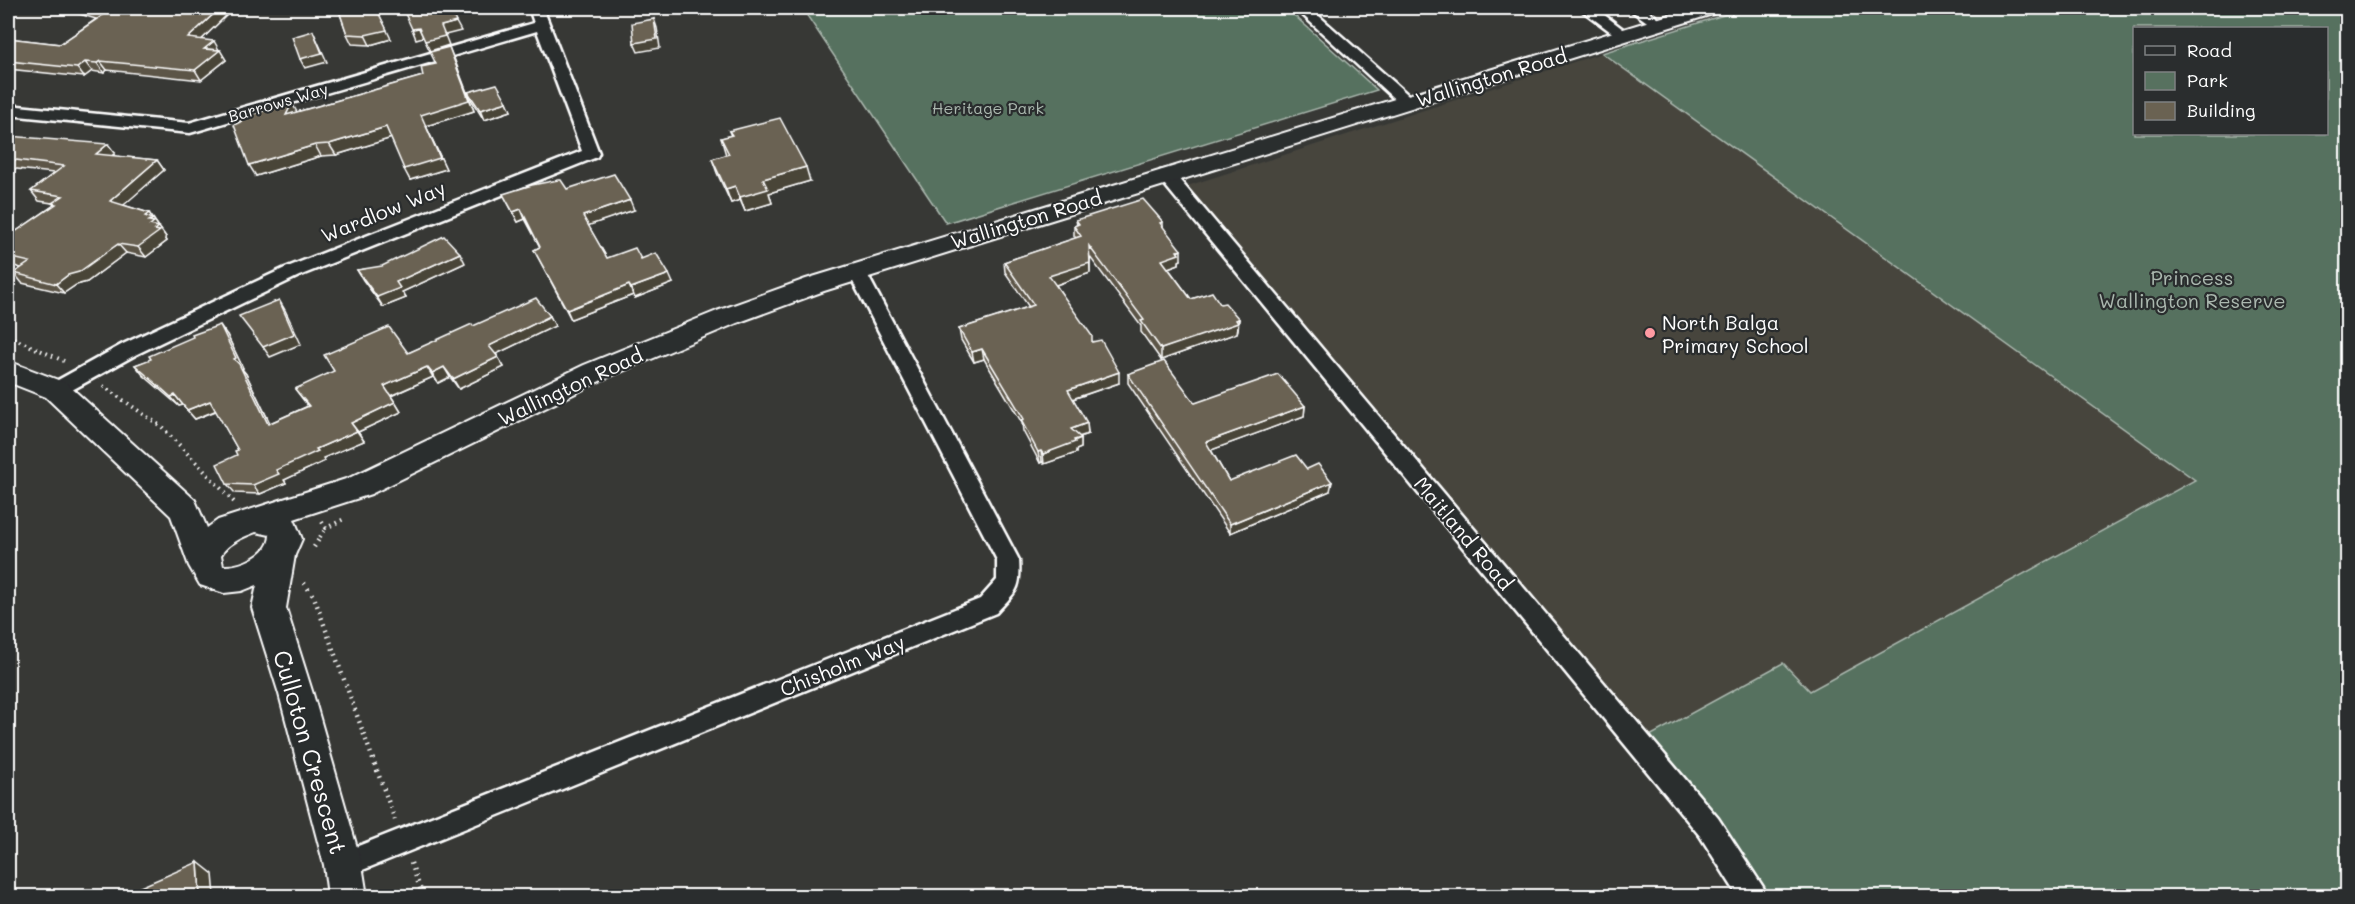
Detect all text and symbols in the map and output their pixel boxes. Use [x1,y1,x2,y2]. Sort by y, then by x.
legend [2133,27,2328,135]
text: Road [2187,38,2232,62]
street label: Wallington Road [1412,42,1570,112]
text: Park [2187,68,2228,92]
street label: Barrows Way [226,78,330,126]
park label: Heritage Park [932,97,1044,118]
text: Building [2187,98,2255,122]
street label: Wardlow Way [317,174,449,248]
street label: Wallington Road [947,184,1105,254]
park label: Princess Wallington Reserve [2098,264,2286,313]
place label: North Balga Primary School [1662,309,1809,358]
marker: North Balga Primary School [1643,326,1657,340]
street label: Wallington Road [493,341,647,431]
street label: Maitland Road [1409,471,1519,595]
street label: Chisholm Way [776,628,908,702]
street label: Culloton Crescent [267,646,355,858]

